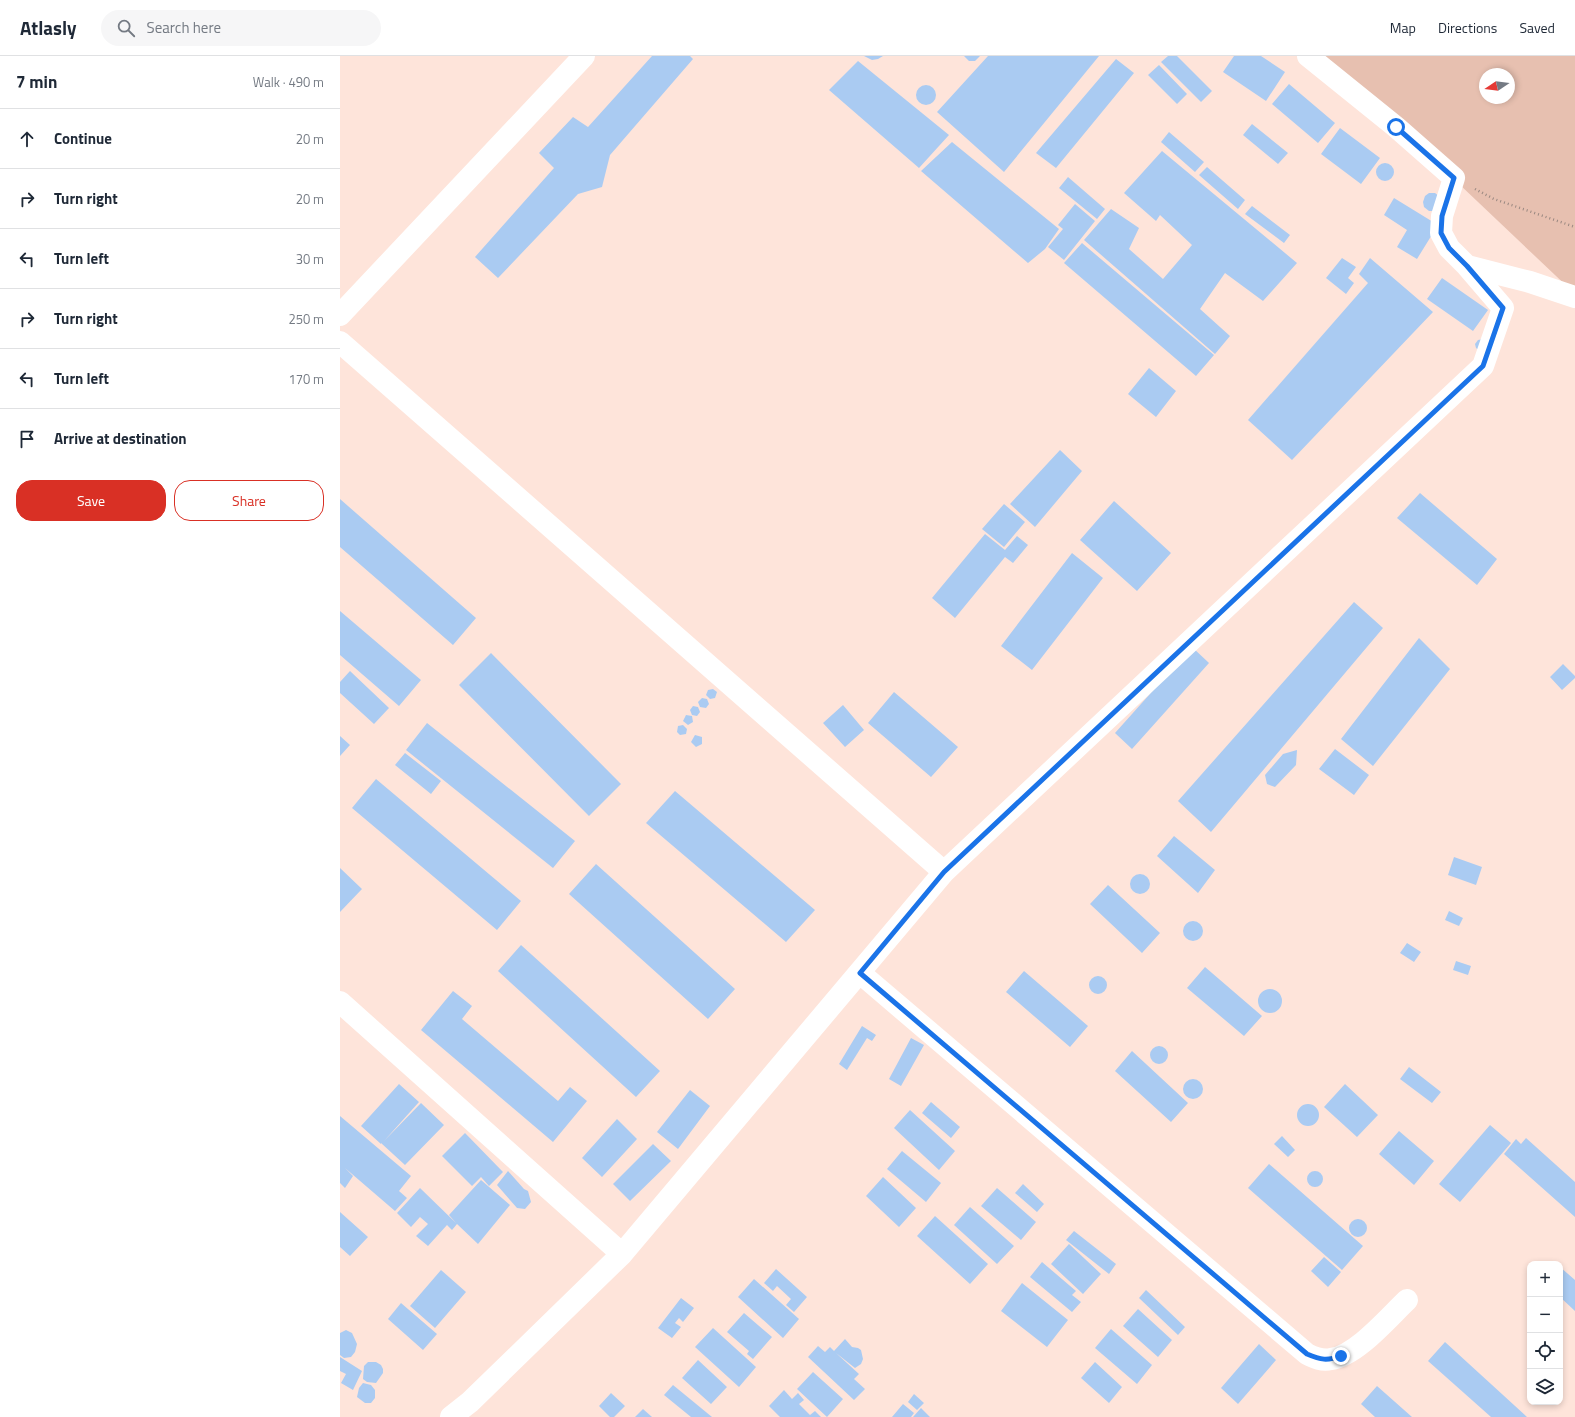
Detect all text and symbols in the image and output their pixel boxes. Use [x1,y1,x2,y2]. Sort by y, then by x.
search box [101,10,381,46]
text: Atlasly [20,13,77,42]
text: Search here [147,16,221,39]
icon: search [115,17,137,39]
text: Map [1390,17,1416,38]
text: Directions [1438,17,1497,38]
text: Saved [1519,17,1555,38]
north arrow [1479,68,1515,104]
text: 7 min [16,69,57,95]
text: Walk · 490 m [253,72,324,92]
route start [1387,118,1405,136]
text: Continue [54,127,112,150]
icon: ahead [16,128,38,150]
text: 20 m [296,129,324,149]
text: Turn right [54,187,118,210]
icon: right [16,188,38,210]
text: 20 m [296,189,324,209]
text: Turn left [54,247,109,270]
icon: left [16,248,38,270]
text: 30 m [296,249,324,269]
text: Turn right [54,307,118,330]
icon: right [16,308,38,330]
text: 250 m [288,309,324,329]
text: Turn left [54,367,109,390]
icon: left [16,368,38,390]
text: 170 m [288,369,324,389]
text: Arrive at destination [54,427,187,450]
icon: arrive [16,428,38,450]
button: Save [16,480,166,521]
button: Share [174,480,324,521]
map controls [1527,1261,1563,1405]
button: + [1527,1261,1563,1297]
button: − [1527,1297,1563,1333]
button: locate [1527,1333,1563,1369]
route end [1332,1347,1350,1365]
button: layers [1527,1369,1563,1405]

